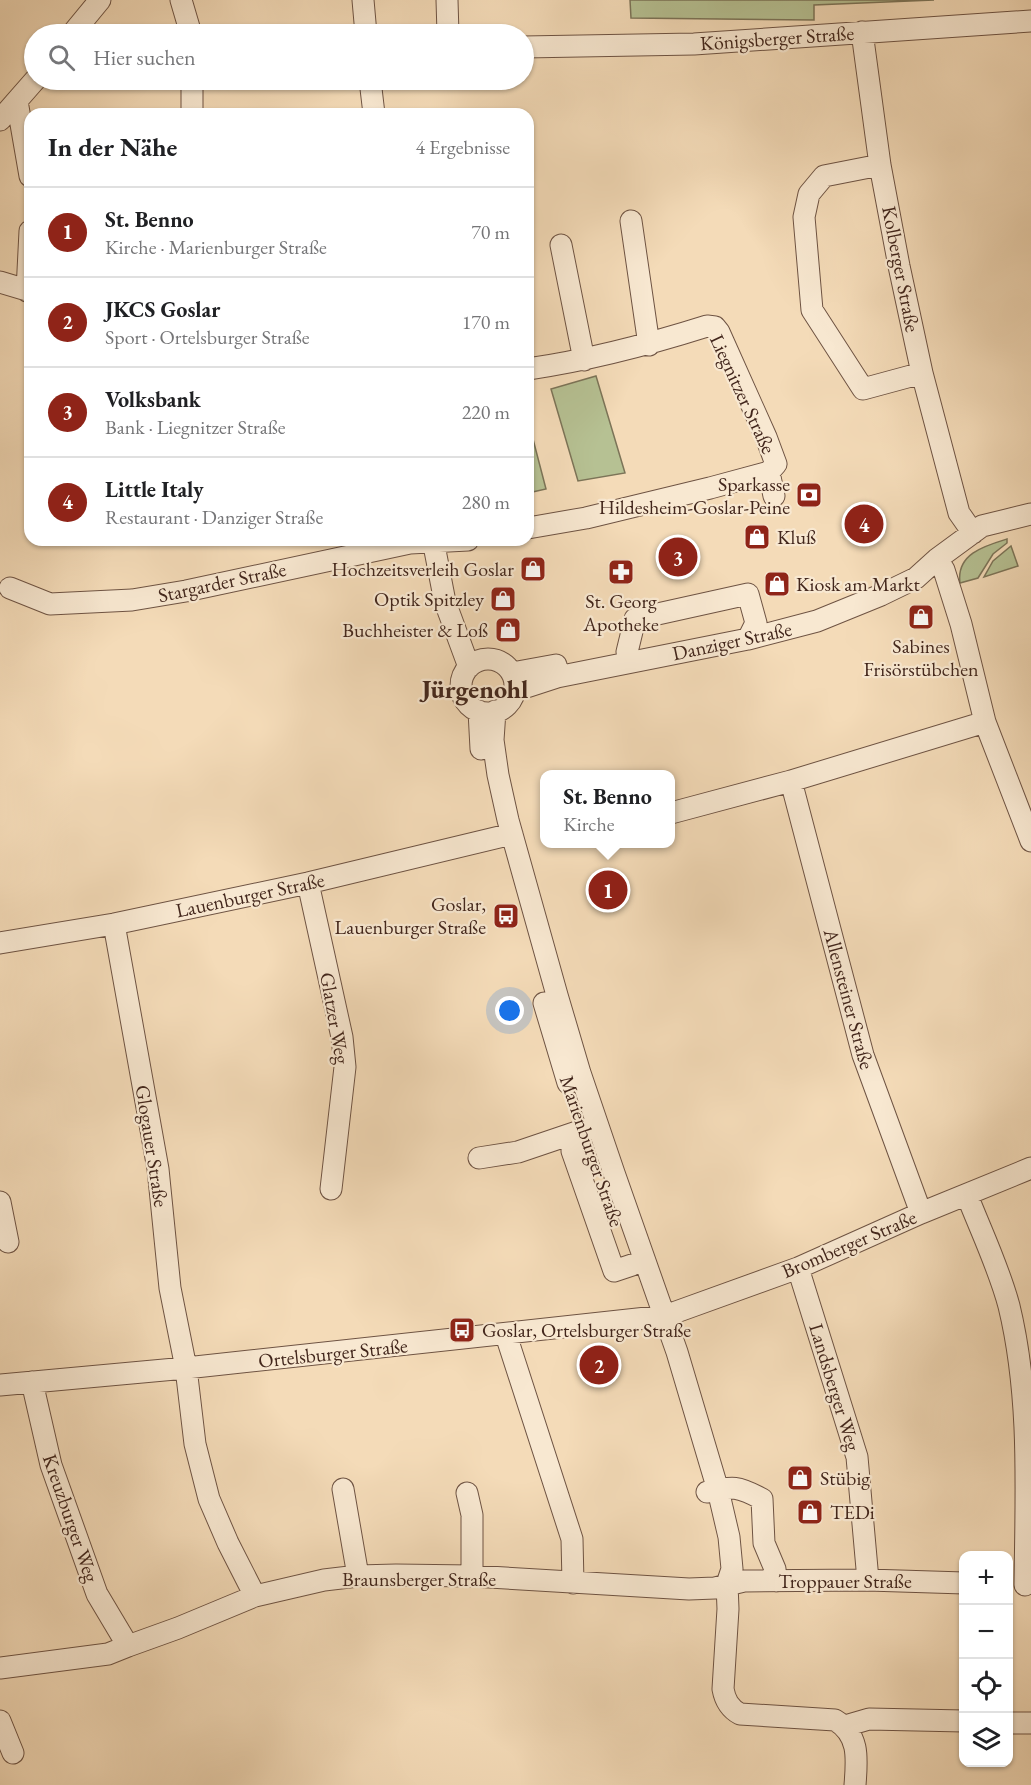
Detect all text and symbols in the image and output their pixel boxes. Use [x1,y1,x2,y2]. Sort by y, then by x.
street label: Königsberger Straße [699,20,855,56]
search box [24,24,534,90]
icon: search [45,41,78,74]
text: Hier suchen [93,43,196,72]
text: In der Nähe [48,130,177,164]
text: 4 Ergebnisse [415,134,510,160]
street label: Kolberger Straße [876,204,926,335]
text: St. Benno [105,205,194,234]
text: 1 [62,219,73,245]
text: 70 m [471,219,510,245]
text: Kirche · Marienburger Straße [105,234,327,260]
text: JKCS Goslar [105,295,220,324]
text: 2 [62,309,73,335]
text: 170 m [462,309,510,335]
text: Sport · Ortelsburger Straße [105,324,310,350]
street label: Liegnitzer Straße [704,330,782,458]
text: Volksbank [105,385,201,414]
text: 3 [62,399,73,425]
text: 220 m [462,399,510,425]
text: Bank · Liegnitzer Straße [105,414,286,440]
place label: Sparkasse Hildesheim-Goslar-Peine [599,471,790,520]
text: Little Italy [105,475,204,504]
bank icon: Sparkasse Hildesheim-Goslar-Peine [794,480,824,510]
text: 4 [62,489,73,515]
text: 280 m [462,489,510,515]
pin: 4 [844,502,884,546]
text: Restaurant · Danziger Straße [105,504,323,530]
shop icon: Kluß [742,522,772,552]
place label: Kluß [777,524,816,550]
pin: 3 [658,534,698,580]
shop icon: Hochzeitsverleih Goslar [518,554,548,584]
street label: Stargarder Straße [156,556,289,608]
place label: Hochzeitsverleih Goslar [332,556,514,582]
pharmacy icon: St. Georg Apotheke [606,557,636,587]
shop icon: Kiosk am Markt [762,569,792,599]
place label: Kiosk am Markt [796,571,920,597]
shop icon: Optik Spitzley [488,584,518,614]
place label: Optik Spitzley [374,586,484,612]
place label: St. Georg Apotheke [582,588,659,637]
shop icon: Sabines Frisörstübchen [906,602,936,632]
shop icon: Buchheister & Loß [493,615,523,645]
street label: Danziger Straße [670,616,794,666]
place label: Buchheister & Loß [342,617,488,643]
place label: Sabines Frisörstübchen [863,633,979,682]
district label: Jürgenohl [418,672,529,706]
popup [540,770,675,848]
text: St. Benno [563,782,652,811]
text: Kirche [563,811,615,837]
street label: Lauenburger Straße [173,867,327,923]
pin: 1 [588,868,628,912]
place label: Goslar, Lauenburger Straße [335,891,486,940]
bus stop icon: Goslar, Lauenburger Straße [491,901,521,931]
street label: Allensteiner Straße [817,925,880,1072]
street label: Glatzer Weg [314,970,356,1066]
your location [495,996,524,1025]
street label: Marienburger Straße [554,1072,630,1230]
street label: Glogauer Straße [130,1083,174,1209]
street label: Bromberger Straße [778,1204,921,1284]
bus stop icon: Goslar, Ortelsburger Straße [447,1315,477,1345]
place label: Goslar, Ortelsburger Straße [482,1317,691,1343]
street label: Landsberger Weg [803,1320,867,1454]
street label: Ortelsburger Straße [257,1332,409,1374]
pin: 2 [580,1342,618,1388]
street label: Kreuzburger Weg [37,1451,105,1586]
shop icon: Stübig [785,1463,815,1493]
place label: Stübig [820,1465,870,1491]
shop icon: TEDi [795,1497,825,1527]
place label: TEDi [830,1499,875,1525]
map controls [959,1551,1013,1767]
button: + [959,1551,1013,1605]
street label: Braunsberger Straße [342,1566,496,1592]
street label: Troppauer Straße [778,1568,912,1594]
button: − [959,1605,1013,1659]
button: locate [959,1659,1013,1713]
button: layers [959,1713,1013,1767]

